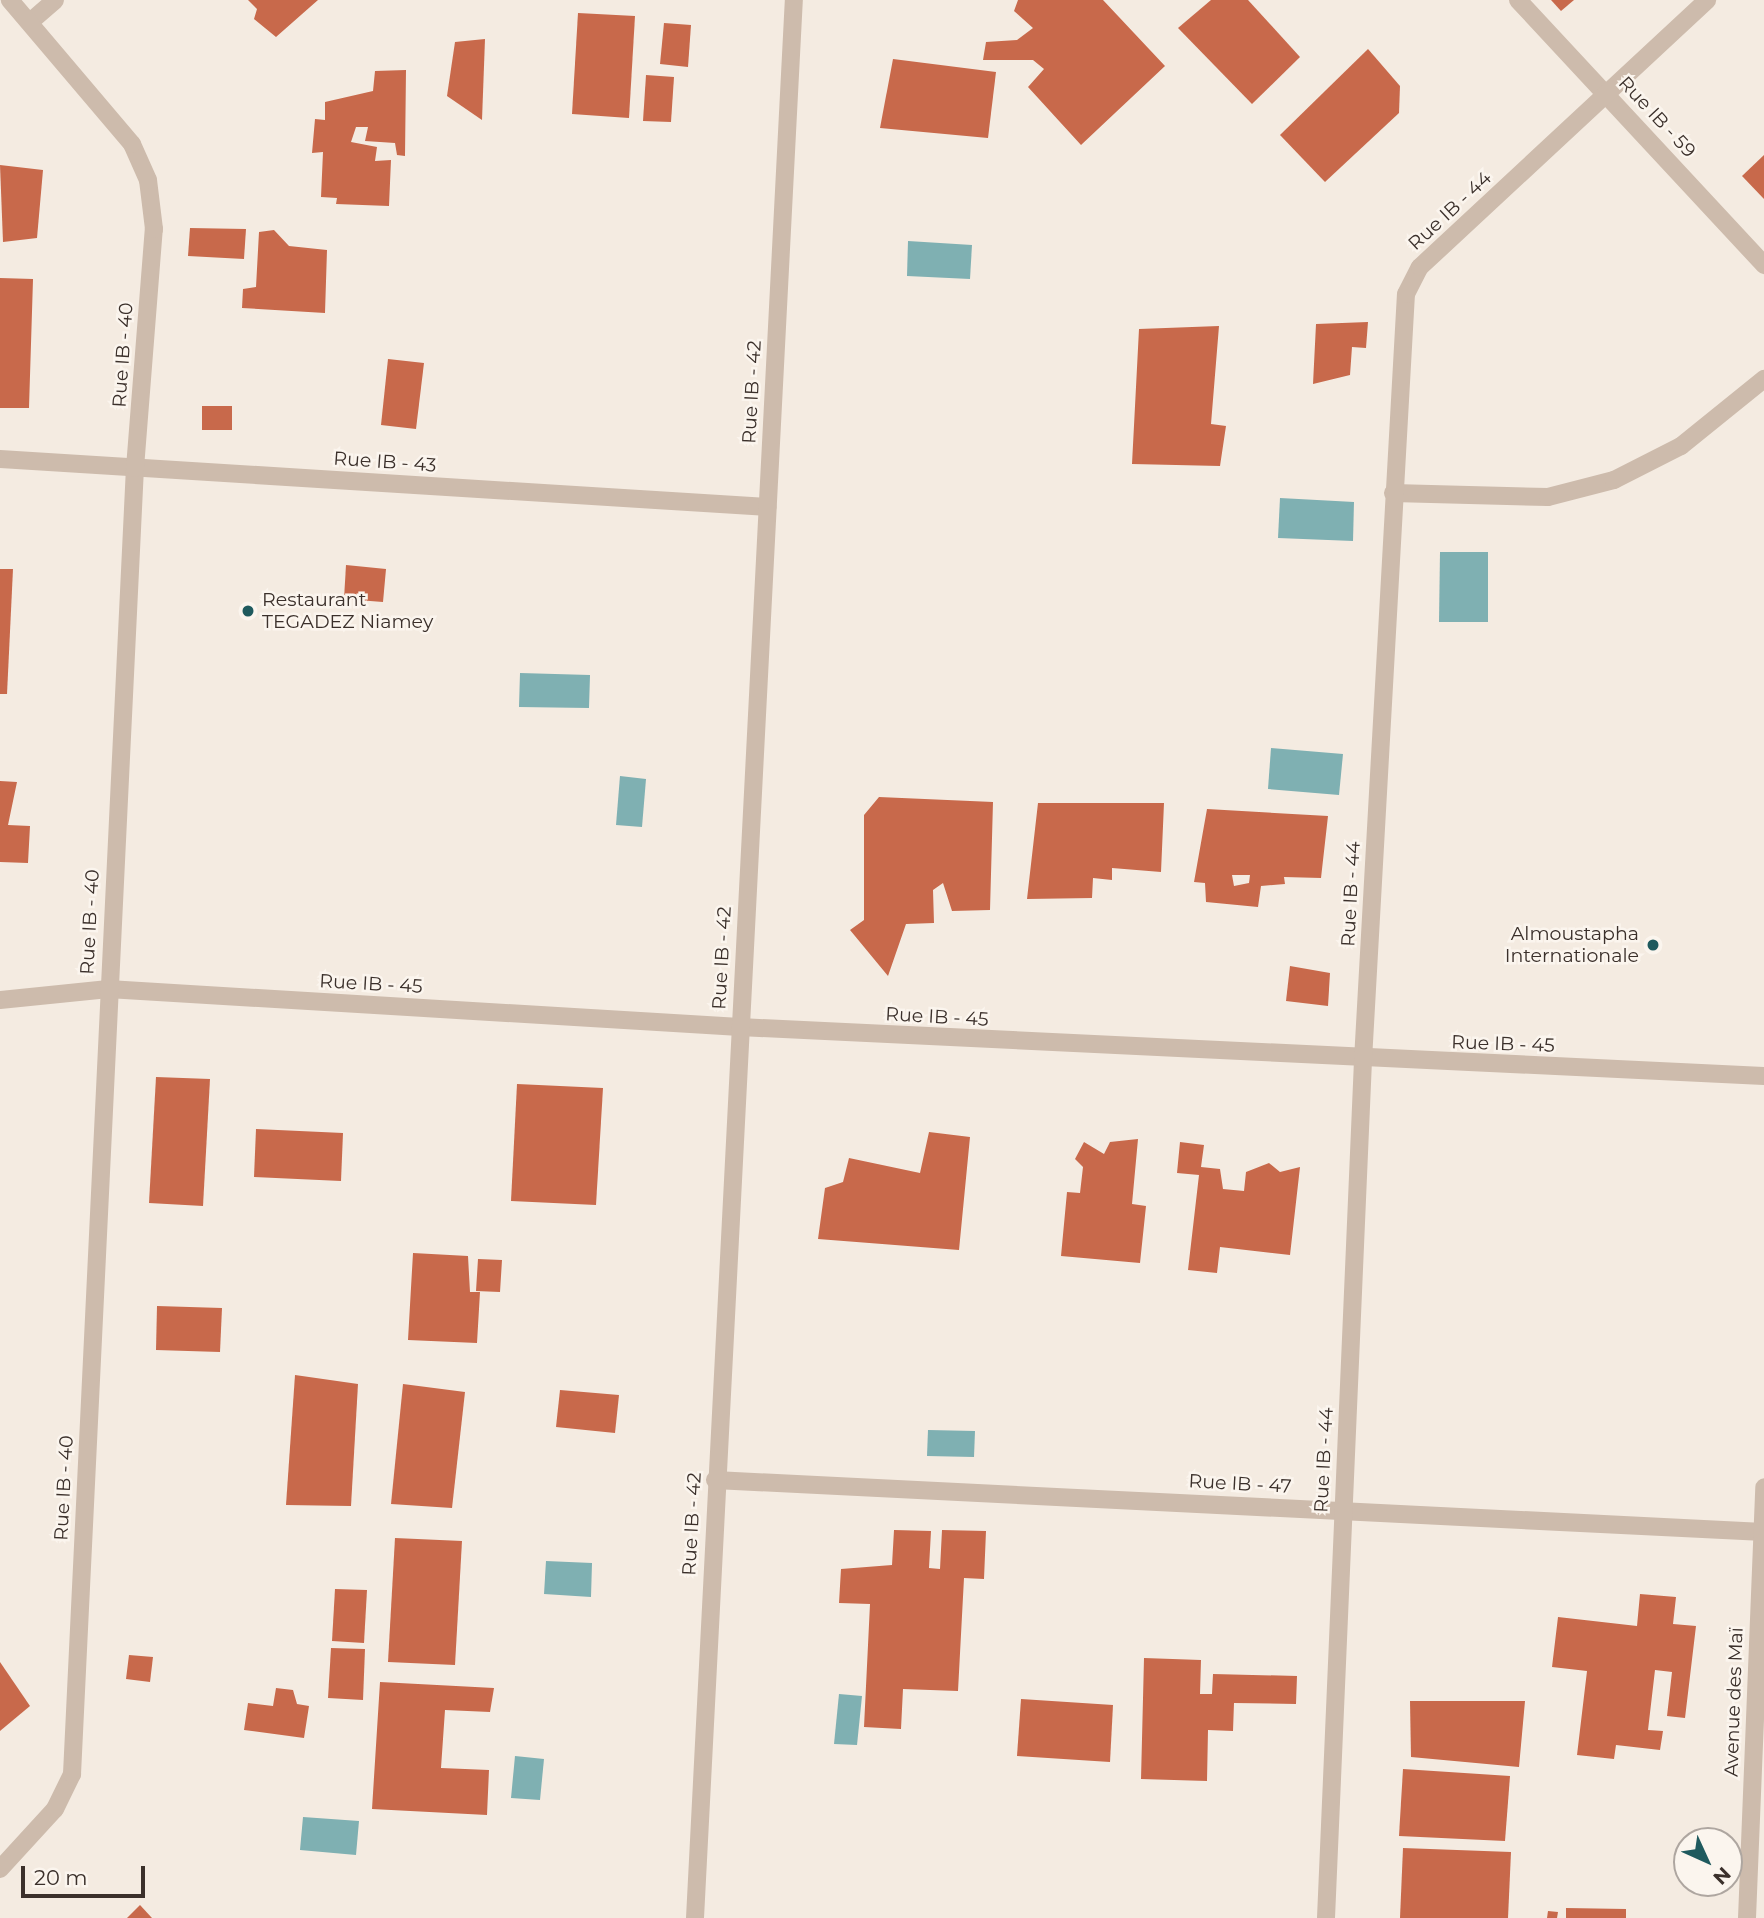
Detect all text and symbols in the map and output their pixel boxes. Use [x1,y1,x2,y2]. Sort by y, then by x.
street label: Rue IB - 59 [1614,72,1700,162]
street label: Rue IB - 44 [1404,167,1496,255]
street label: Rue IB - 40 [108,302,138,408]
street label: Rue IB - 42 [738,340,766,444]
street label: Rue IB - 43 [333,447,437,477]
place label: Restaurant TEGADEZ Niamey [262,589,433,633]
marker: Restaurant TEGADEZ Niamey [240,603,256,619]
street label: Rue IB - 44 [1337,841,1365,947]
street label: Rue IB - 40 [76,869,104,975]
street label: Rue IB - 42 [708,906,736,1010]
place label: Almoustapha Internationale [1505,923,1639,967]
marker: Almoustapha Internationale [1645,937,1661,953]
street label: Rue IB - 45 [319,970,423,998]
street label: Rue IB - 45 [885,1003,989,1031]
street label: Rue IB - 45 [1451,1031,1555,1057]
street label: Rue IB - 44 [1310,1407,1338,1513]
street label: Rue IB - 40 [50,1435,78,1541]
street label: Rue IB - 47 [1188,1470,1292,1498]
street label: Rue IB - 42 [678,1472,706,1576]
street label: Avenue des Maï [1720,1627,1748,1777]
north arrow [1673,1827,1743,1897]
scale bar [24,1852,149,1896]
text: N [1708,1862,1735,1889]
text: 20 m [34,1865,88,1890]

